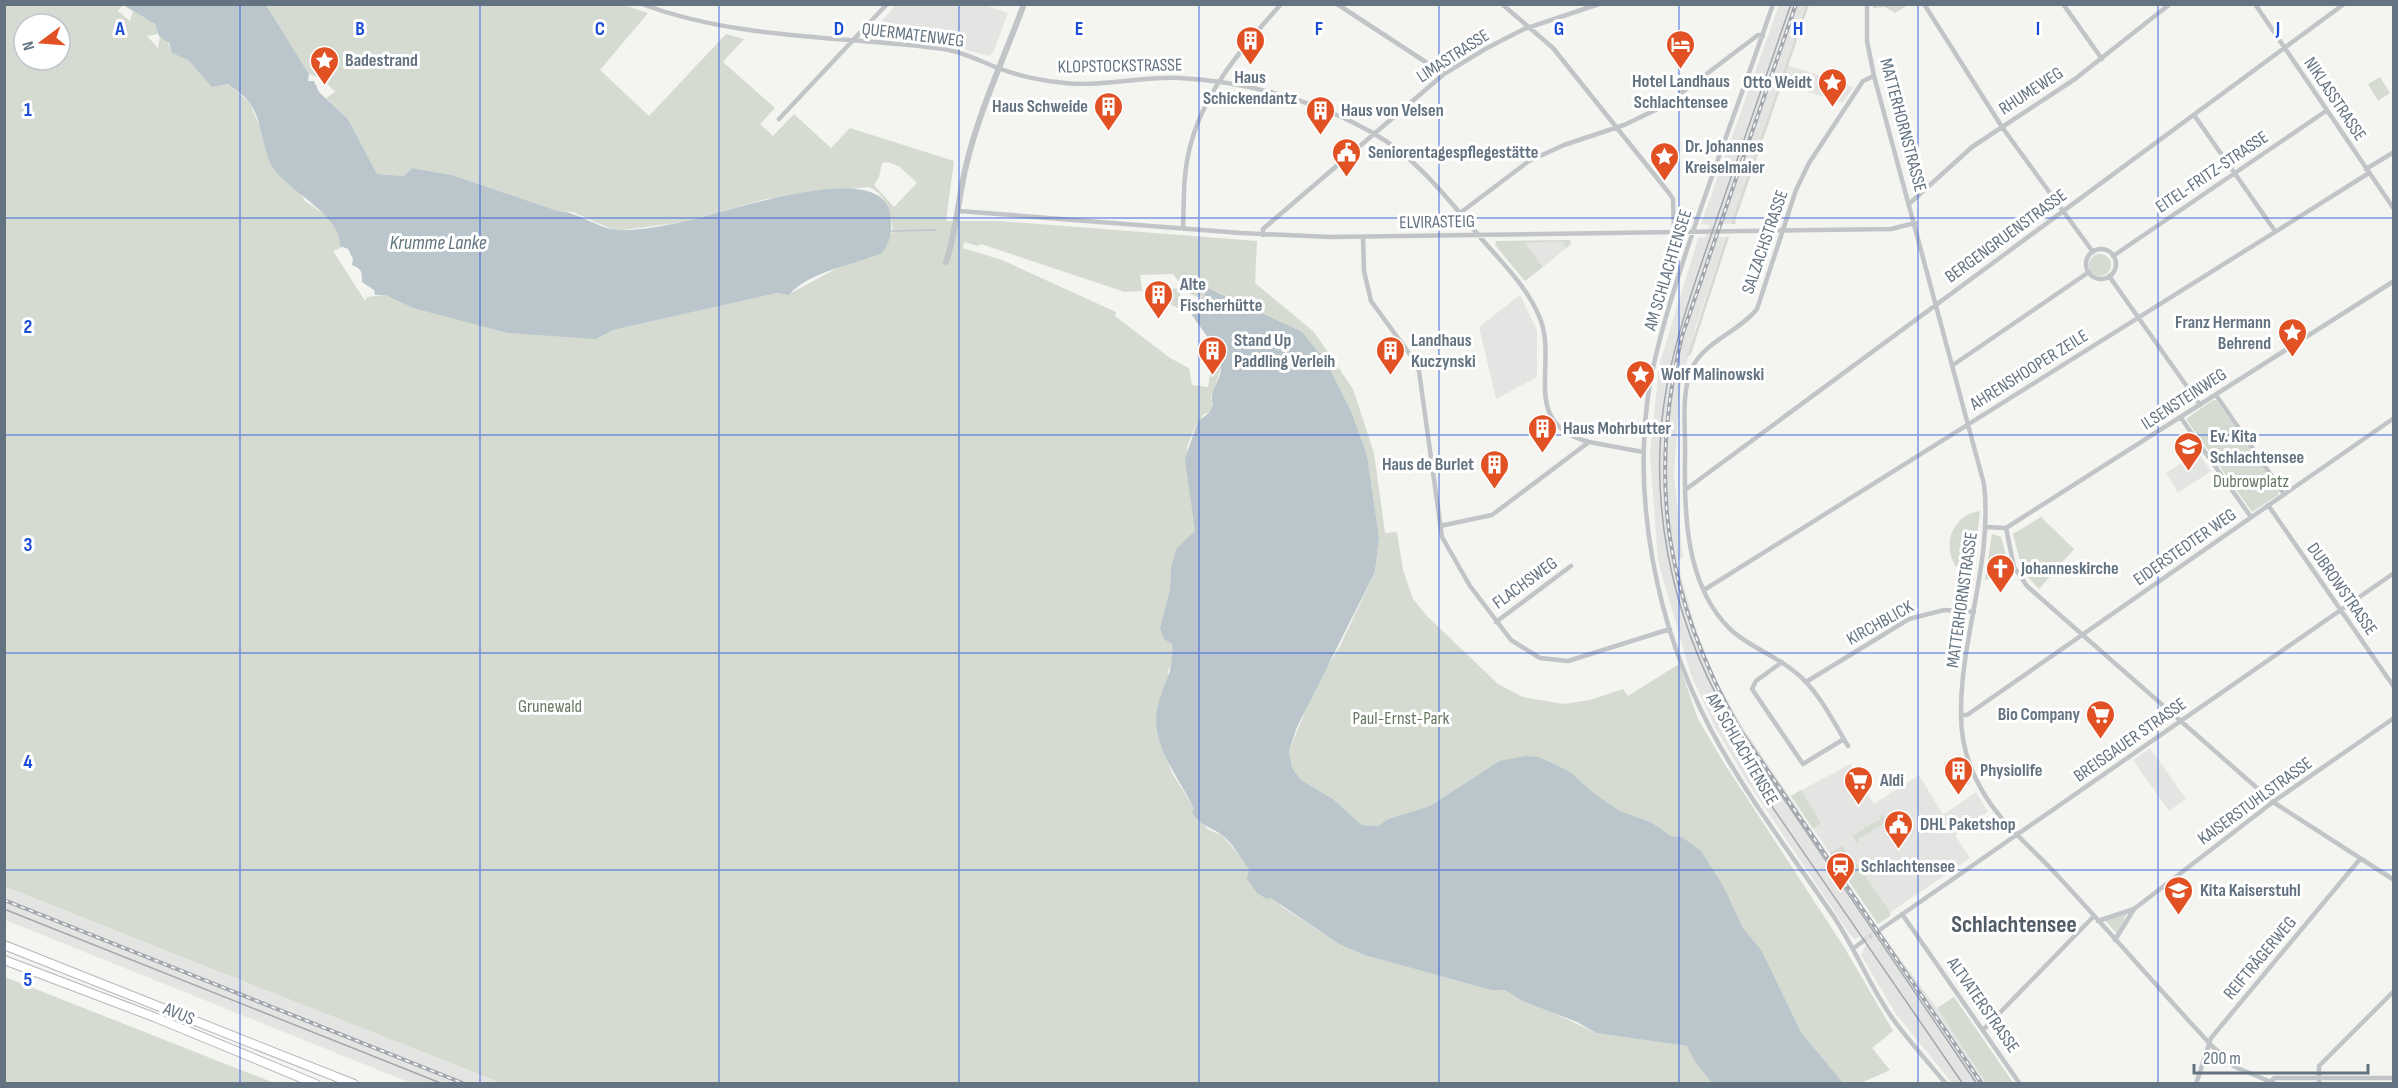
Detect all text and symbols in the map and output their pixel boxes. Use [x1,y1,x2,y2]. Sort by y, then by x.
north arrow [12,12,72,72]
text: A [114,17,125,41]
text: B [355,17,365,41]
text: C [595,17,605,41]
text: D [834,17,844,41]
text: E [1075,17,1083,41]
text: F [1315,17,1323,41]
text: G [1554,17,1564,41]
text: H [1793,17,1803,41]
text: I [2036,17,2040,41]
text: J [2275,17,2280,41]
street label: QUERMATENWEG [861,18,965,52]
building icon: Haus Schickendantz [1234,24,1266,66]
street label: LIMASTRASSE [1413,25,1493,87]
hotel icon: Hotel Landhaus Schlachtensee [1665,28,1697,70]
text: N [19,39,39,52]
place icon: Badestrand [308,44,340,86]
place label: Badestrand [345,50,418,71]
street label: NIKLASSTRASSE [2299,53,2371,145]
street label: KLOPSTOCKSTRASSE [1058,54,1182,78]
street label: MATTERHORNSTRASSE [1875,56,1931,194]
street label: RHUMEWEG [1995,62,2067,120]
place icon: Otto Weidt [1817,66,1849,108]
place label: Haus Schickendantz [1203,67,1297,109]
place label: Hotel Landhaus Schlachtensee [1632,71,1730,113]
place label: Otto Weidt [1743,72,1812,93]
building icon: Haus Schweide [1093,90,1125,132]
building icon: Haus von Velsen [1304,94,1336,136]
place label: Haus Schweide [992,96,1088,117]
text: 1 [24,98,32,122]
place label: Haus von Velsen [1341,100,1444,121]
street label: EITEL-FRITZ-STRASSE [2152,127,2272,217]
public building icon: Seniorentagespflegestätte [1331,136,1363,178]
place label: Dr. Johannes Kreiselmaier [1685,136,1765,178]
place icon: Dr. Johannes Kreiselmaier [1648,140,1680,182]
place label: Seniorentagespflegestätte [1368,142,1539,163]
street label: BERGENGRUENSTRASSE [1941,185,2071,287]
street label: SALZACHSTRASSE [1737,187,1793,297]
street label: AM SCHLACHTENSEE [1639,207,1696,334]
street label: ELVIRASTEIG [1399,211,1475,233]
water label: Krumme Lanke [389,231,487,255]
place label: Alte Fischerhütte [1179,274,1262,316]
building icon: Alte Fischerhütte [1143,278,1175,320]
place label: Franz Hermann Behrend [2175,312,2271,354]
text: 2 [24,315,32,339]
place icon: Franz Hermann Behrend [2276,316,2308,358]
street label: AHRENSHOOPER ZEILE [1965,325,2092,415]
place label: Stand Up Paddling Verleih [1234,330,1335,372]
place label: Landhaus Kuczynski [1411,330,1476,372]
building icon: Stand Up Paddling Verleih [1197,334,1229,376]
building icon: Landhaus Kuczynski [1374,334,1406,376]
place icon: Wolf Malinowski [1624,358,1656,400]
place label: Wolf Malinowski [1661,364,1764,385]
street label: ILSENSTEINWEG [2137,364,2231,434]
building icon: Haus Mohrbutter [1526,412,1558,454]
place label: Haus Mohrbutter [1563,418,1672,439]
place label: Ev. Kita Schlachtensee [2210,426,2304,468]
school or university icon: Ev. Kita Schlachtensee [2173,430,2205,472]
building icon: Haus de Burlet [1479,448,1511,490]
place label: Haus de Burlet [1382,454,1474,475]
park label: Dubrowplatz [2213,471,2290,492]
street label: EIDERSTEDTER WEG [2130,504,2240,590]
street label: MATTERHORNSTRASSE [1942,531,1982,669]
text: 3 [24,533,33,557]
street label: DUBROWSTRASSE [2303,539,2381,639]
street label: FLACHSWEG [1488,552,1562,614]
church icon: Johanneskirche [1984,552,2016,594]
place label: Johanneskirche [2020,558,2119,579]
street label: KIRCHBLICK [1843,596,1918,650]
street label: AM SCHLACHTENSEE [1701,689,1782,809]
street label: BREISGAUER STRASSE [2070,693,2190,787]
park label: Grunewald [518,696,582,717]
supermarket icon: Bio Company [2085,698,2117,740]
place label: Bio Company [1998,704,2081,725]
park label: Paul-Ernst-Park [1353,708,1450,729]
text: 4 [23,750,33,774]
street label: KAISERSTUHLSTRASSE [2194,753,2316,849]
building icon: Physiolife [1943,754,1975,796]
place label: Physiolife [1980,760,2043,781]
supermarket icon: Aldi [1843,764,1875,806]
place label: Aldi [1879,770,1904,791]
public building icon: DHL Paketshop [1883,808,1915,850]
place label: DHL Paketshop [1920,814,2016,835]
station icon: Schlachtensee [1824,850,1856,892]
place label: Schlachtensee [1861,856,1955,877]
school or university icon: Kita Kaiserstuhl [2163,874,2195,916]
place label: Kita Kaiserstuhl [2200,880,2301,901]
district label: Schlachtensee [1951,910,2077,939]
street label: REIFTRÄGERWEG [2219,912,2301,1004]
street label: ALTVATERSTRASSE [1942,952,2024,1057]
text: 5 [24,968,33,992]
street label: AVUS [159,998,198,1030]
scale bar [2194,1037,2368,1075]
text: 200 m [2203,1048,2241,1069]

